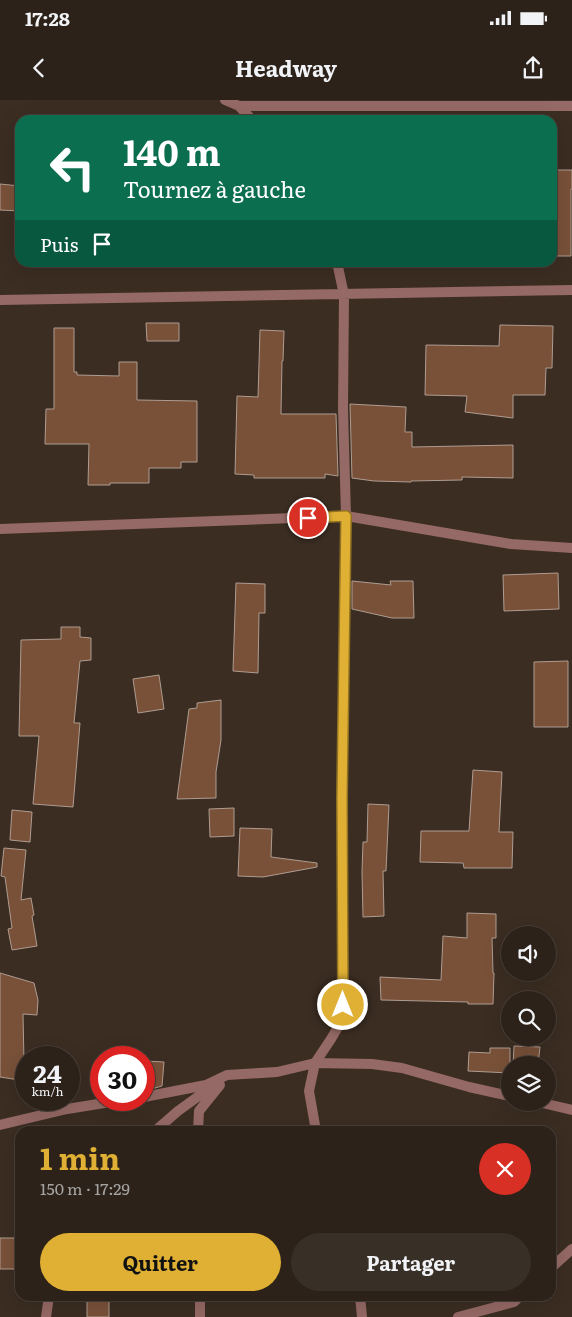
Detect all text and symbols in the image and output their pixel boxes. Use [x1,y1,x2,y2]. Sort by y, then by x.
text: 17:28 [25,4,70,32]
text: Headway [235,51,337,84]
icon: back [25,54,53,82]
icon: share [519,54,547,82]
text: 140 m [123,125,221,177]
icon: left [40,135,105,200]
text: Tournez à gauche [123,172,306,205]
text: Puis [40,230,78,258]
icon: arrive [88,230,116,258]
pin [287,497,329,539]
icon: arrive [294,504,322,532]
map controls [501,926,556,1111]
button: sound [501,926,556,981]
position arrow [316,978,368,1030]
button: search [501,991,556,1046]
speed limit sign: 30 [90,1046,155,1111]
text: 24 [33,1054,62,1091]
button: layers [501,1056,556,1111]
text: km/h [32,1082,63,1100]
text: 1 min [40,1135,120,1179]
button: close [479,1143,531,1195]
text: 150 m · 17:29 [40,1176,130,1200]
button: Quitter [40,1233,281,1291]
button: Partager [291,1233,531,1291]

